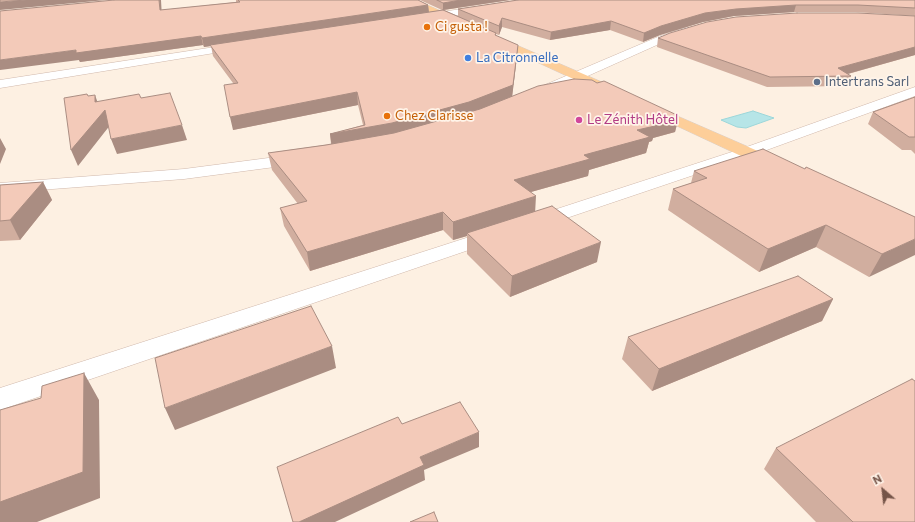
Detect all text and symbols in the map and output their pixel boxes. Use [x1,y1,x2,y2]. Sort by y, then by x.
place label: Ci gusta ! [435,19,488,35]
marker: Ci gusta ! [422,22,432,32]
place label: La Citronnelle [476,50,558,66]
marker: La Citronnelle [463,53,473,63]
place label: Intertrans Sarl [825,74,909,90]
marker: Intertrans Sarl [812,77,822,87]
place label: Chez Clarisse [395,108,473,124]
marker: Chez Clarisse [382,111,392,121]
place label: Le Zénith Hôtel [587,112,678,128]
marker: Le Zénith Hôtel [574,115,584,125]
north arrow [863,470,903,510]
text: N [870,471,884,487]

